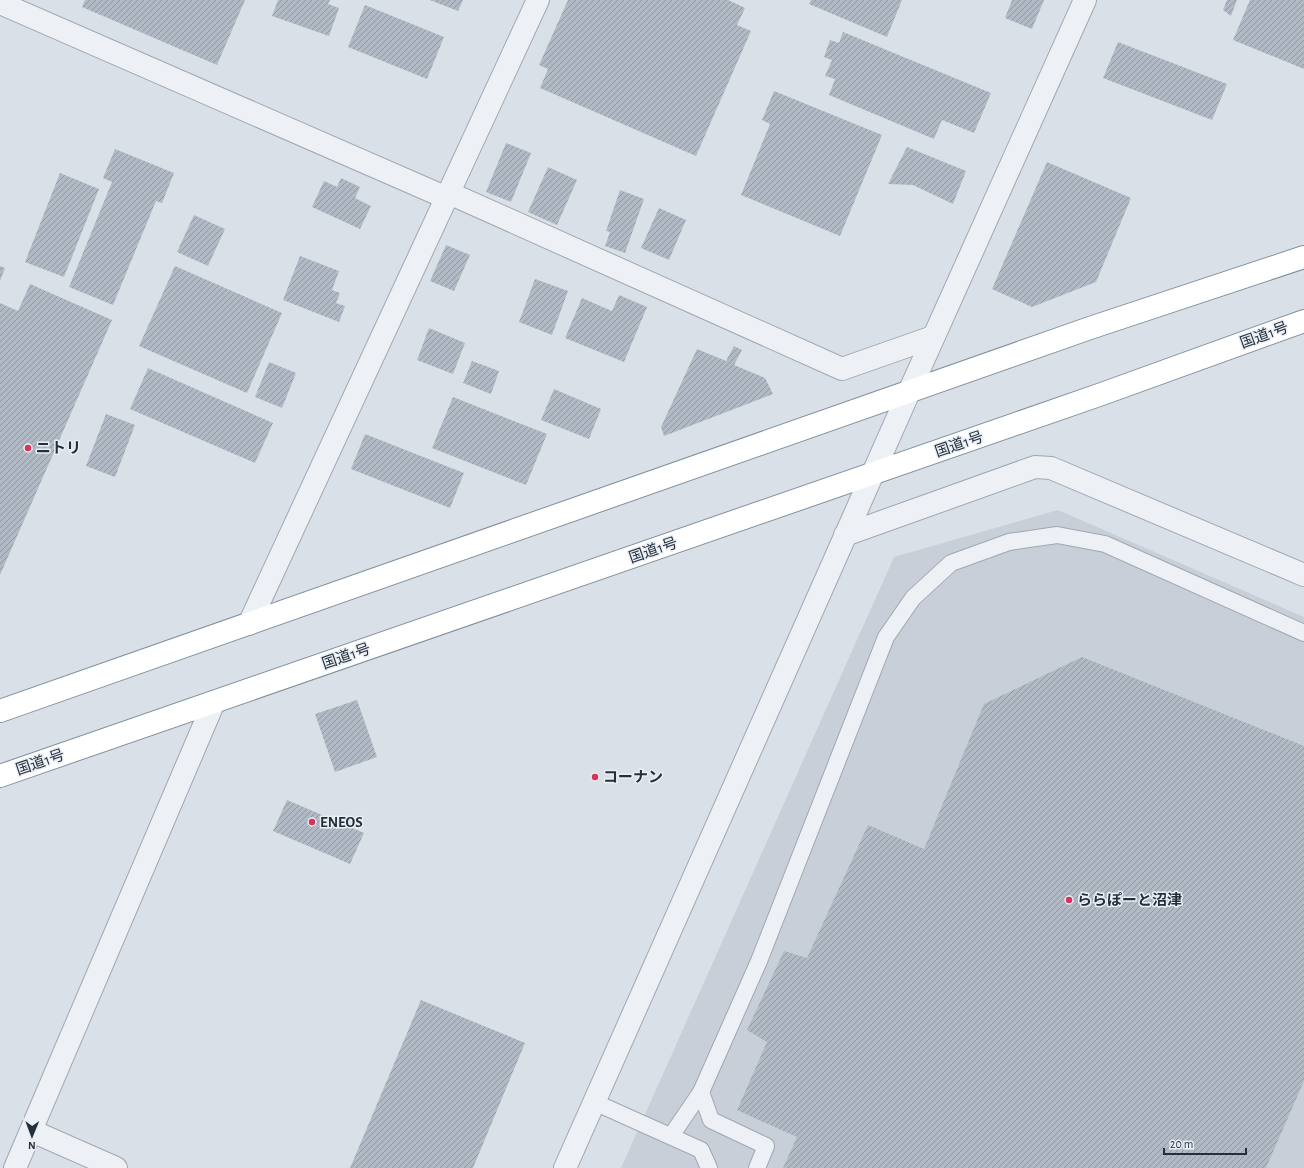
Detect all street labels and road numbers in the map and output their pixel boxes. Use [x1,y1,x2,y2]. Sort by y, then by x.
street label: 国道1号 [1238,319,1290,351]
street label: 国道1号 [933,428,985,460]
street label: 国道1号 [627,534,679,566]
street label: 国道1号 [320,640,372,672]
street label: 国道1号 [14,746,66,778]

